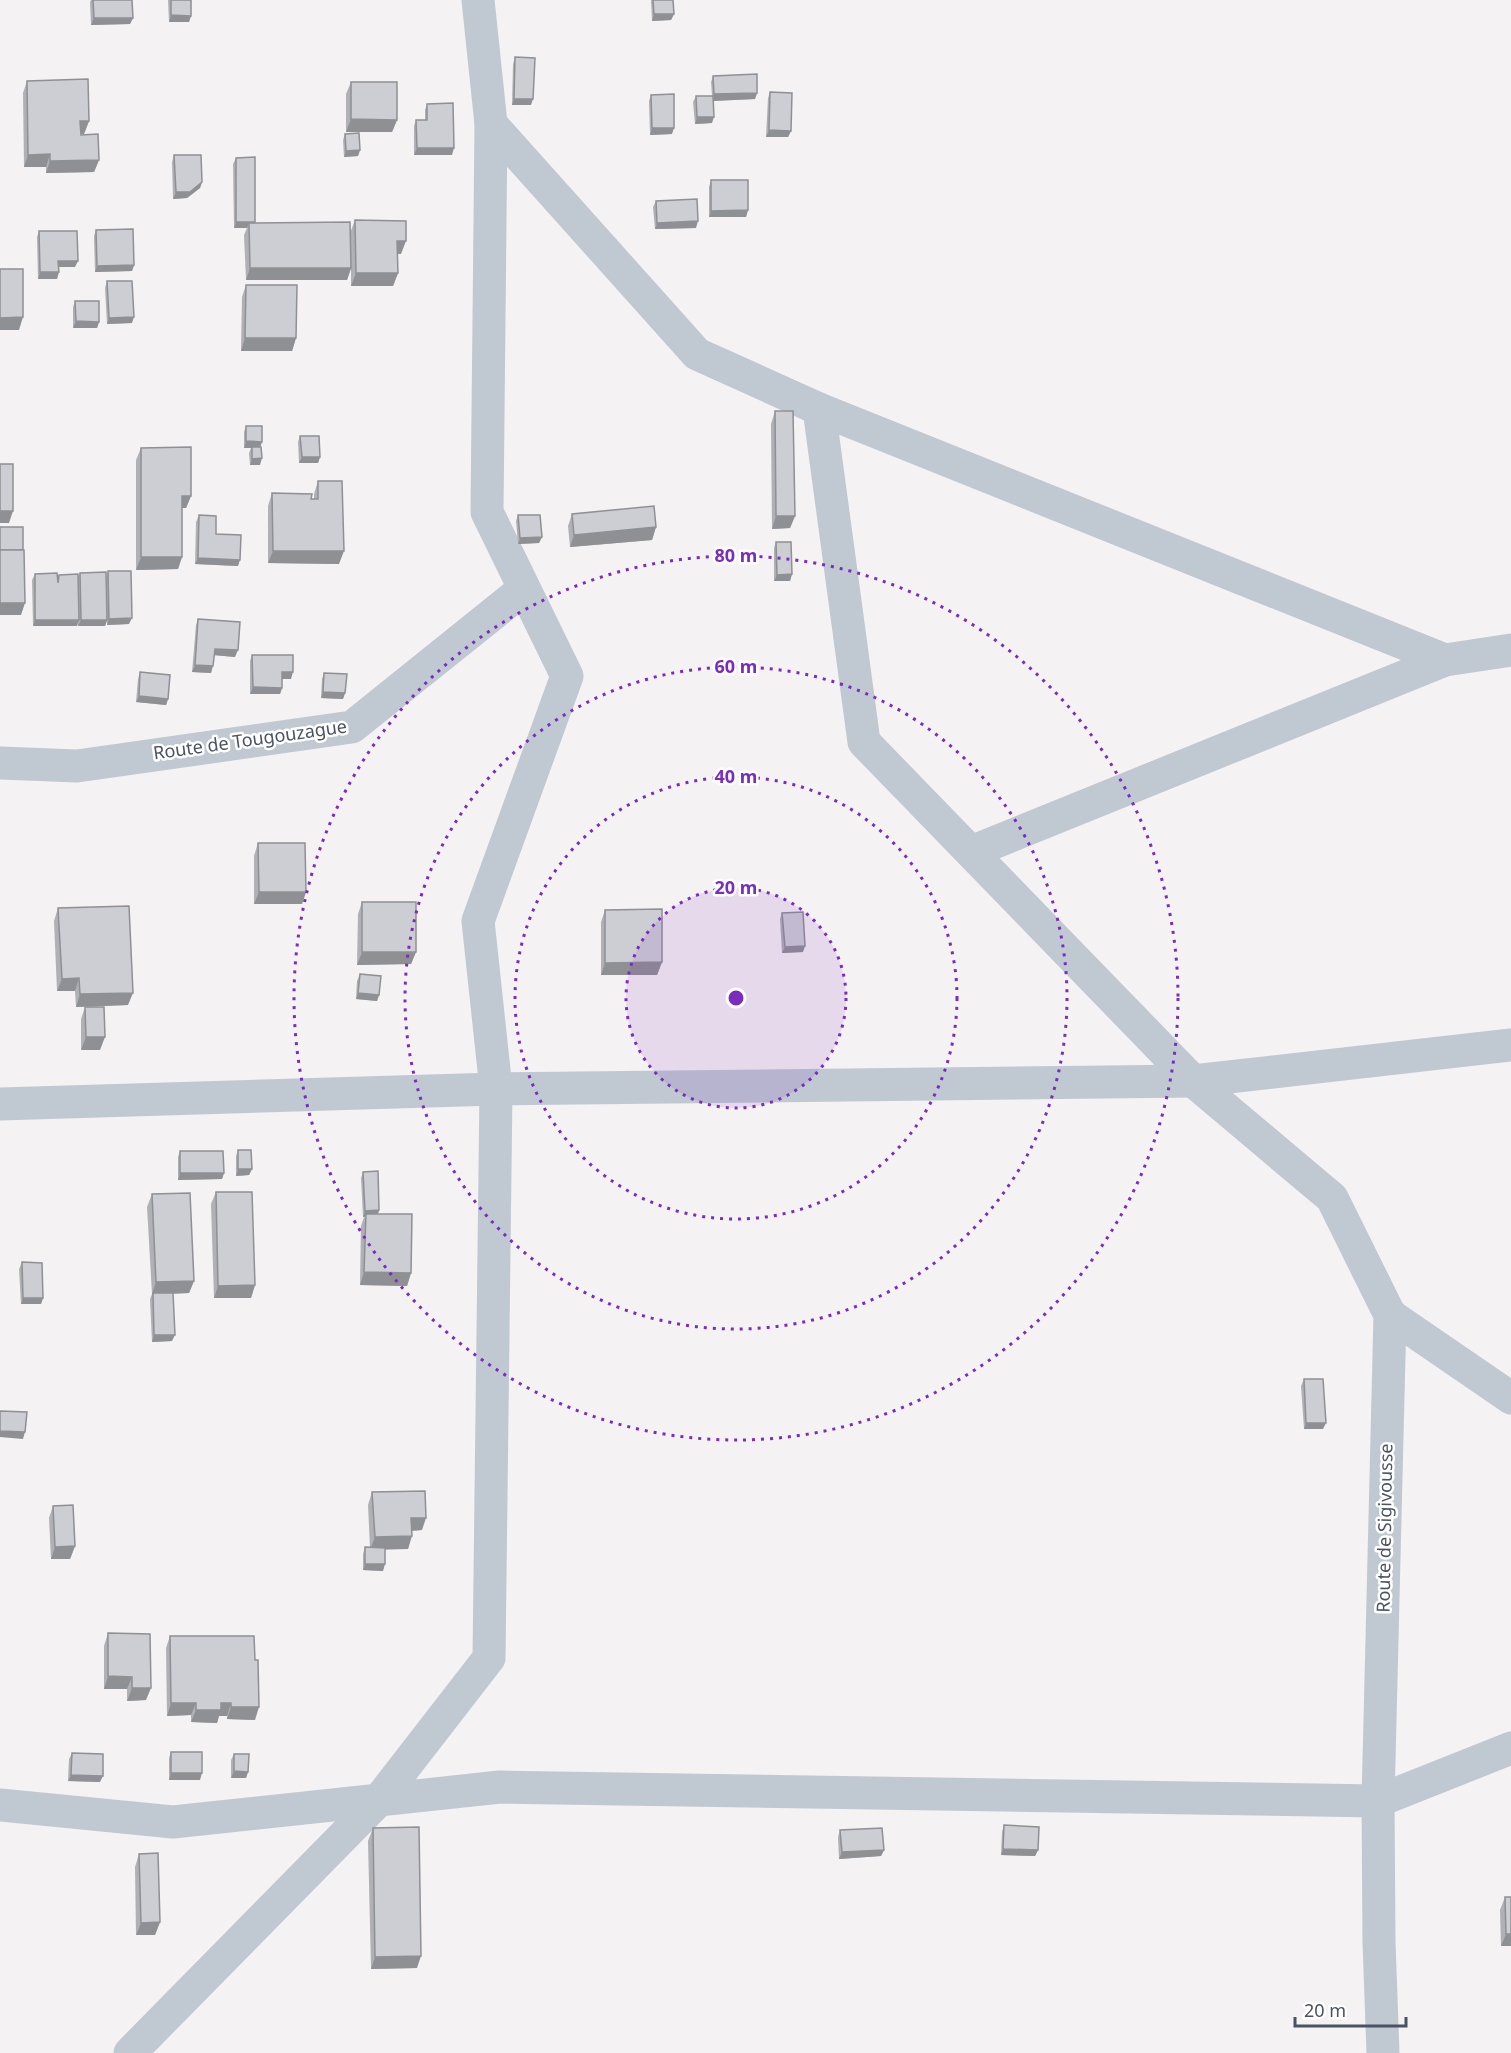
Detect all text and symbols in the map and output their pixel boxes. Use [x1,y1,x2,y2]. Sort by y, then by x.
text: 80 m [715,543,757,567]
text: 60 m [715,654,757,678]
street label: Route de Tougouzague [152,714,348,764]
text: 40 m [715,764,757,788]
text: 20 m [715,875,757,899]
centre of rings [726,988,746,1008]
street label: Route de Sigivousse [1371,1443,1397,1613]
scale bar [1295,1990,1406,2028]
text: 20 m [1304,1998,1346,2022]

